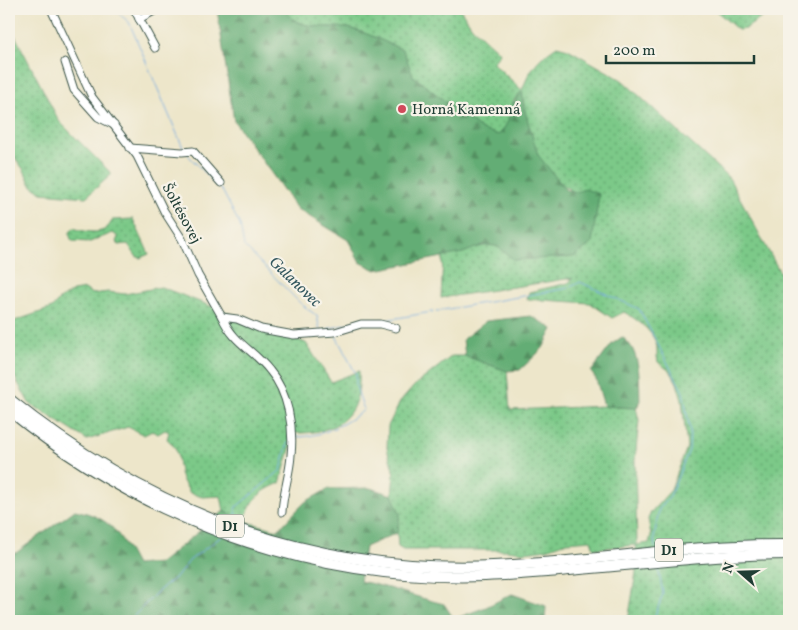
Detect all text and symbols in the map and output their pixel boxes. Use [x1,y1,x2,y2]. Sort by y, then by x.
scale bar [606,32,753,64]
text: 200 m [613,41,656,62]
place label: Horná Kamenná [412,100,520,121]
marker: Horná Kamenná [396,103,408,115]
street label: Šoltésovej [156,180,205,248]
water label: Galanovec [264,252,326,313]
road number: D1 [216,514,244,538]
road number: D1 [655,538,683,562]
north arrow [716,548,766,598]
text: N [719,560,740,576]

